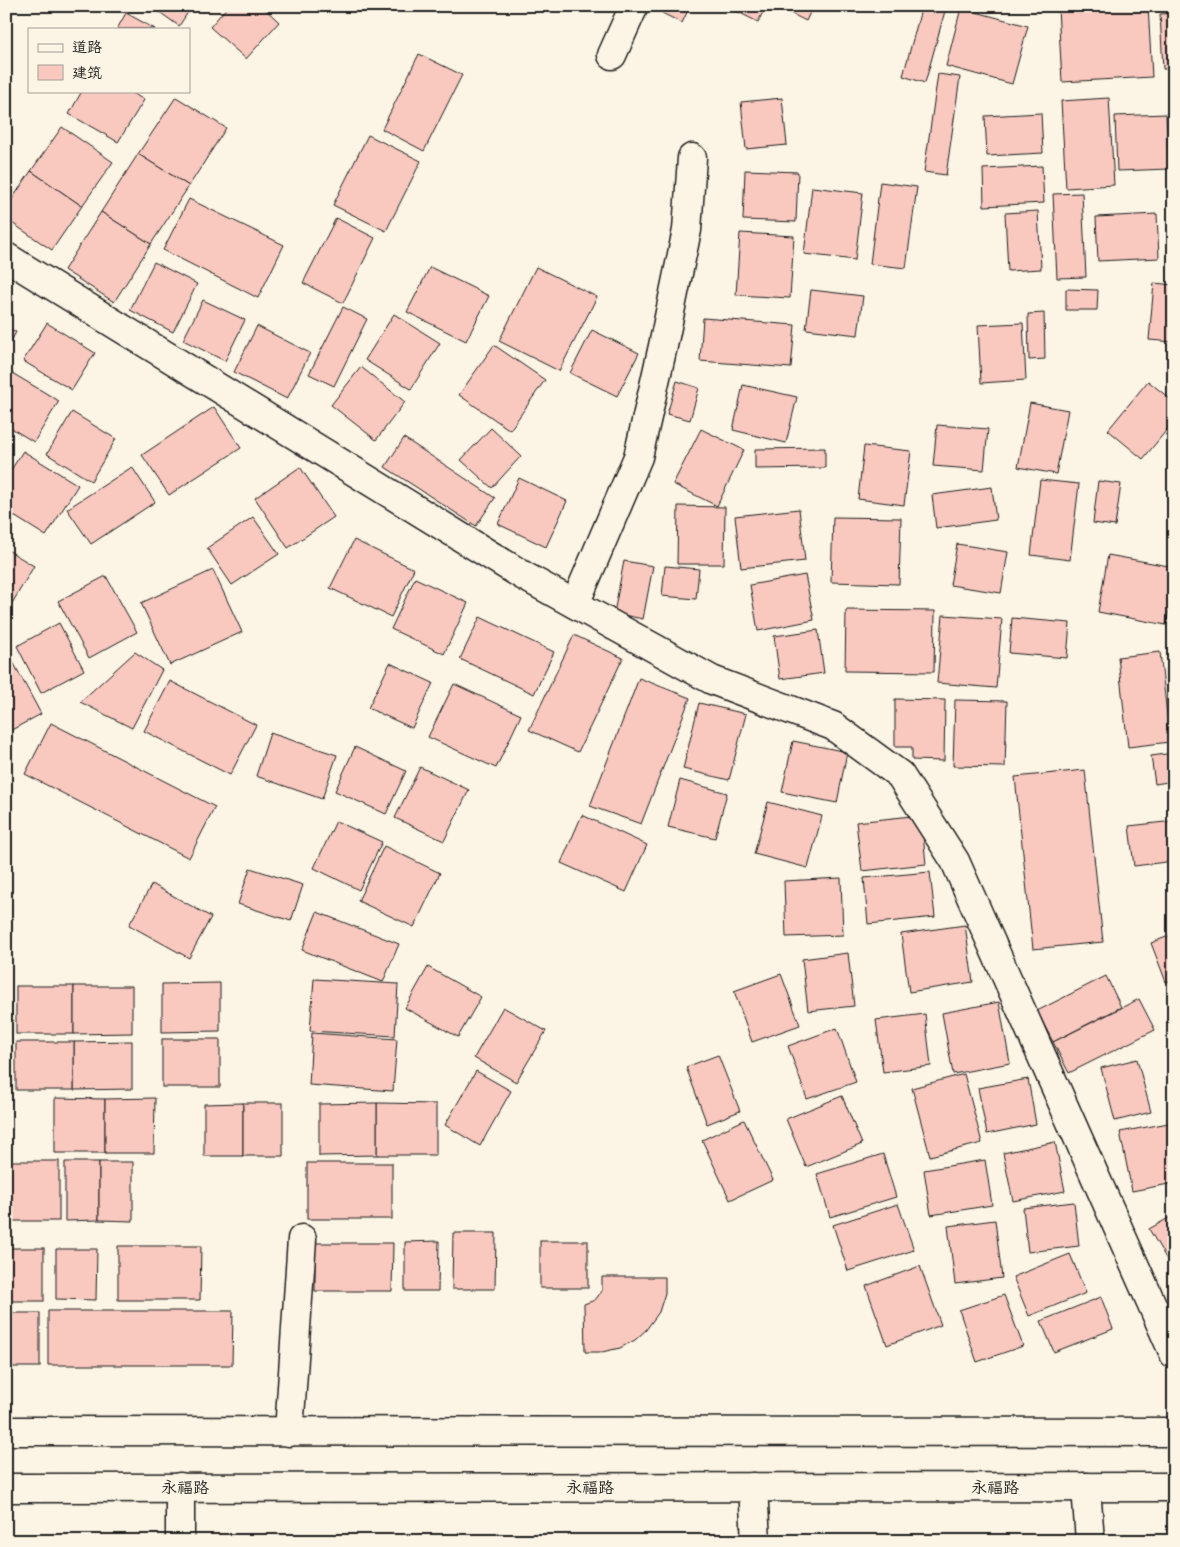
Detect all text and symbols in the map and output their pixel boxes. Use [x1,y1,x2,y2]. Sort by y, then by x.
legend [28,28,190,92]
text: 道路 [72,38,102,57]
text: 建筑 [72,64,102,83]
street label: 永福路 [161,1478,209,1498]
street label: 永福路 [566,1478,614,1498]
street label: 永福路 [971,1478,1019,1498]

